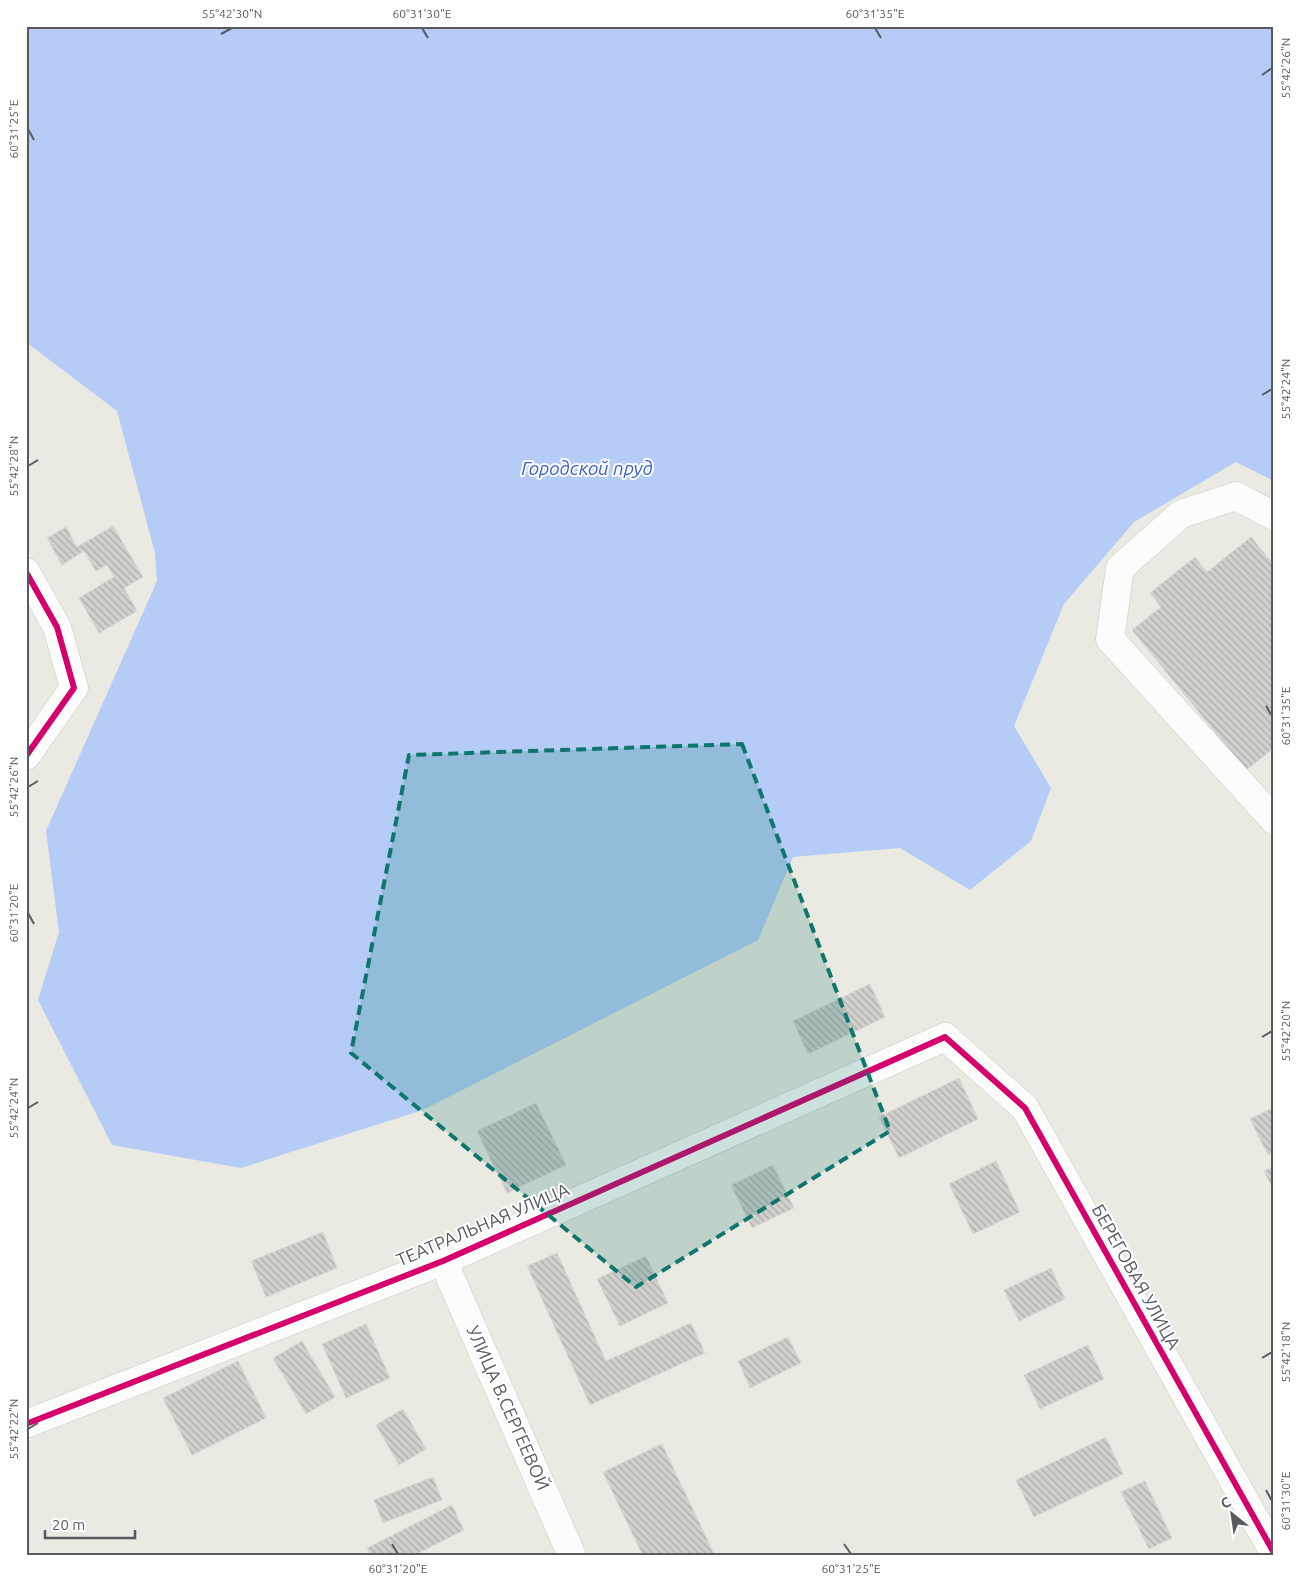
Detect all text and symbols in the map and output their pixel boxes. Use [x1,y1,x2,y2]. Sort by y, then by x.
text: 55°42'30"N [202,7,262,20]
text: 60°31'30"E [393,7,452,20]
text: 60°31'35"E [846,7,905,20]
text: 55°42'26"N [1279,38,1292,98]
text: 60°31'25"E [7,99,20,158]
text: 55°42'24"N [1279,359,1292,419]
text: 55°42'28"N [7,436,20,496]
water label: Городской пруд [521,457,653,479]
text: 60°31'35"E [1279,686,1292,745]
text: 55°42'26"N [7,757,20,817]
text: 60°31'20"E [7,883,20,942]
text: 55°42'20"N [1279,1001,1292,1061]
text: 55°42'24"N [7,1078,20,1138]
street label: ТЕАТРАЛЬНАЯ УЛИЦА [393,1178,572,1270]
street label: БЕРЕГОВАЯ УЛИЦА [1089,1201,1185,1353]
street label: УЛИЦА В.СЕРГЕЕВОЙ [464,1322,554,1493]
text: 55°42'18"N [1279,1322,1292,1382]
text: 55°42'22"N [7,1399,20,1459]
text: 60°31'30"E [1279,1471,1292,1530]
north arrow [1208,1490,1258,1540]
text: С [1218,1494,1233,1512]
scale bar [45,1507,135,1539]
text: 20 m [52,1516,85,1533]
text: 60°31'20"E [369,1562,428,1575]
text: 60°31'25"E [822,1562,881,1575]

